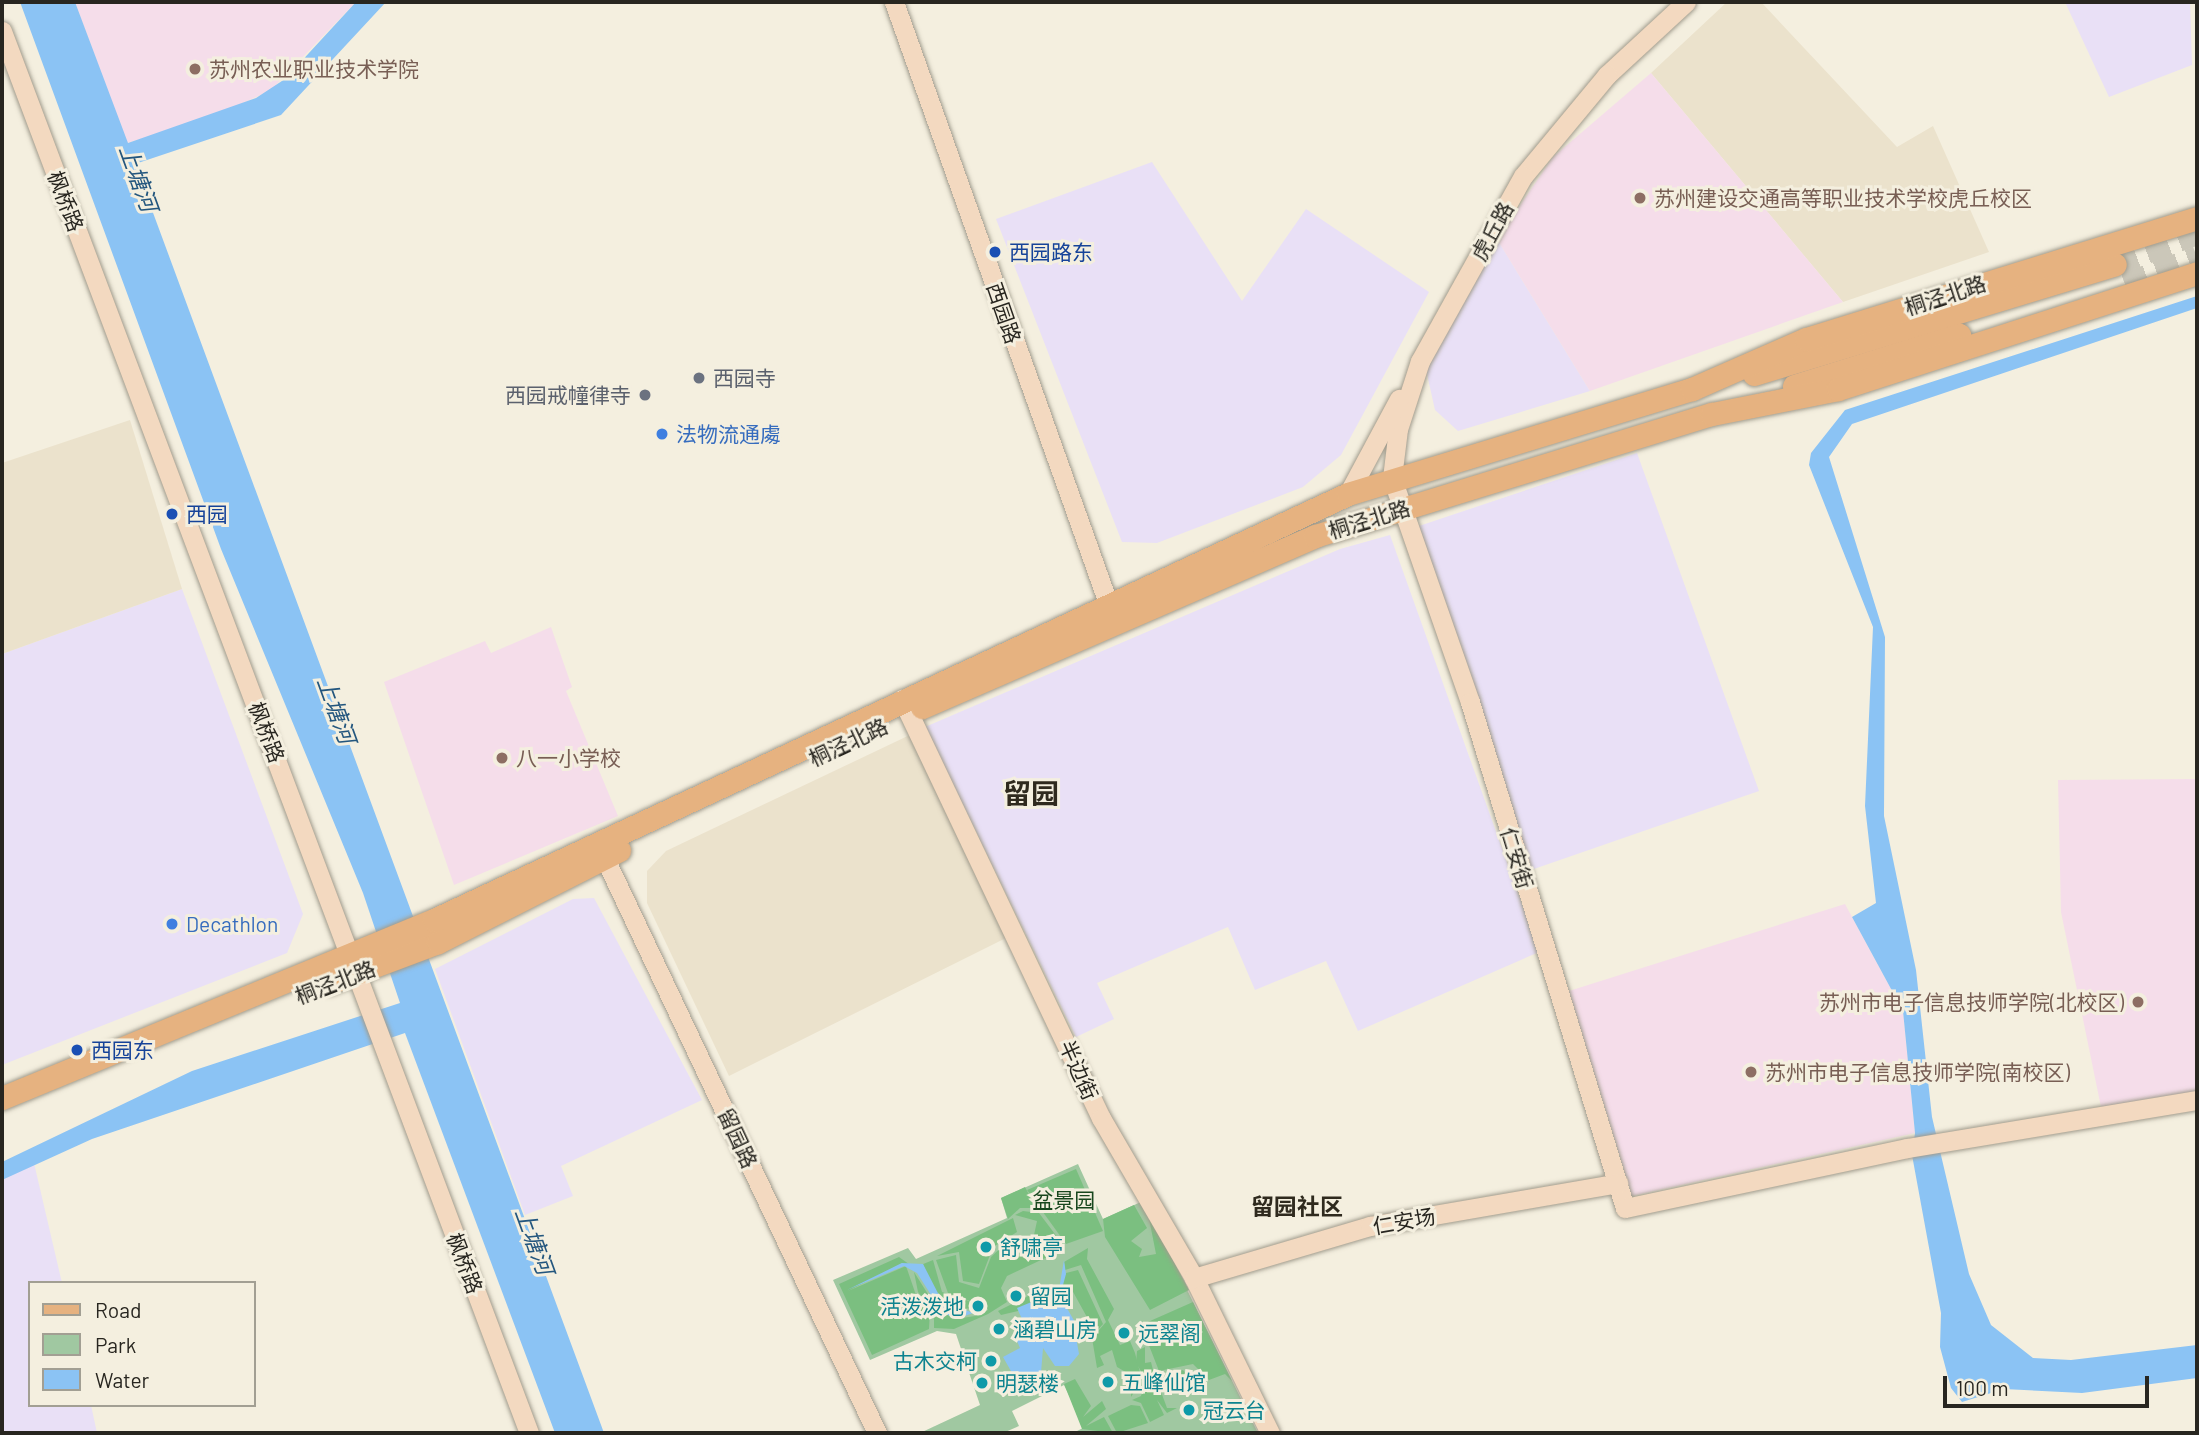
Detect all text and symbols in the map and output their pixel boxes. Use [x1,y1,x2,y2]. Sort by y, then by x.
place label: 苏州农业职业技术学院 [209,56,419,82]
marker: 苏州农业职业技术学院 [187,61,203,77]
water label: 上塘河 [114,141,164,215]
street label: 枫桥路 [43,167,89,235]
place label: 苏州建设交通高等职业技术学校虎丘校区 [1654,185,2032,211]
marker: 苏州建设交通高等职业技术学校虎丘校区 [1632,190,1648,206]
street label: 虎丘路 [1466,197,1518,265]
place label: 西园路东 [1009,239,1093,265]
marker: 西园路东 [987,244,1003,260]
street label: 桐泾北路 [1901,270,1989,320]
street label: 西园路 [982,279,1026,347]
place label: 西园寺 [713,365,776,391]
marker: 西园寺 [691,370,707,386]
place label: 西园戒幢律寺 [505,382,631,408]
marker: 西园戒幢律寺 [637,387,653,403]
place label: 法物流通䖏 [676,421,781,447]
marker: 法物流通䖏 [654,426,670,442]
street label: 桐泾北路 [1325,495,1413,543]
place label: 西园 [186,501,228,527]
marker: 西园 [164,506,180,522]
water label: 上塘河 [312,673,362,747]
street label: 枫桥路 [244,698,290,766]
street label: 桐泾北路 [805,713,891,771]
place label: 八一小学校 [516,745,621,771]
marker: 八一小学校 [494,750,510,766]
district label: 留园 [1003,776,1059,810]
street label: 仁安街 [1496,824,1538,892]
place label: Decathlon [186,911,278,937]
marker: Decathlon [164,916,180,932]
street label: 桐泾北路 [291,955,379,1009]
place label: 苏州市电子信息技师学院(北校区) [1819,989,2124,1015]
marker: 苏州市电子信息技师学院(北校区) [2130,994,2146,1010]
street label: 半边街 [1055,1036,1103,1104]
place label: 西园东 [91,1037,154,1063]
marker: 西园东 [69,1042,85,1058]
place label: 苏州市电子信息技师学院(南校区) [1765,1059,2070,1085]
marker: 苏州市电子信息技师学院(南校区) [1743,1064,1759,1080]
street label: 留园路 [713,1104,763,1172]
park label: 盆景园 [1033,1187,1095,1213]
district label: 留园社区 [1251,1192,1343,1220]
street label: 仁安场 [1371,1203,1437,1239]
water label: 上塘河 [510,1204,560,1278]
street label: 枫桥路 [442,1229,488,1297]
place label: 舒啸亭 [1000,1234,1063,1260]
marker: 舒啸亭 [978,1239,994,1255]
legend [28,1281,256,1407]
place label: 留园 [1030,1283,1072,1309]
marker: 留园 [1008,1288,1024,1304]
place label: 活泼泼地 [880,1293,964,1319]
text: Road [95,1297,141,1322]
marker: 活泼泼地 [970,1298,986,1314]
place label: 涵碧山房 [1013,1316,1097,1342]
place label: 远翠阁 [1138,1320,1201,1346]
marker: 涵碧山房 [991,1321,1007,1337]
marker: 远翠阁 [1116,1325,1132,1341]
text: Park [95,1332,136,1357]
place label: 古木交柯 [893,1348,977,1374]
marker: 古木交柯 [983,1353,999,1369]
scale bar [1947,1362,2154,1406]
text: Water [95,1367,149,1392]
place label: 五峰仙馆 [1122,1369,1206,1395]
place label: 明瑟楼 [996,1370,1059,1396]
marker: 五峰仙馆 [1100,1374,1116,1390]
marker: 明瑟楼 [974,1375,990,1391]
text: 100 m [1956,1375,2009,1400]
place label: 冠云台 [1203,1397,1266,1423]
marker: 冠云台 [1181,1402,1197,1418]

